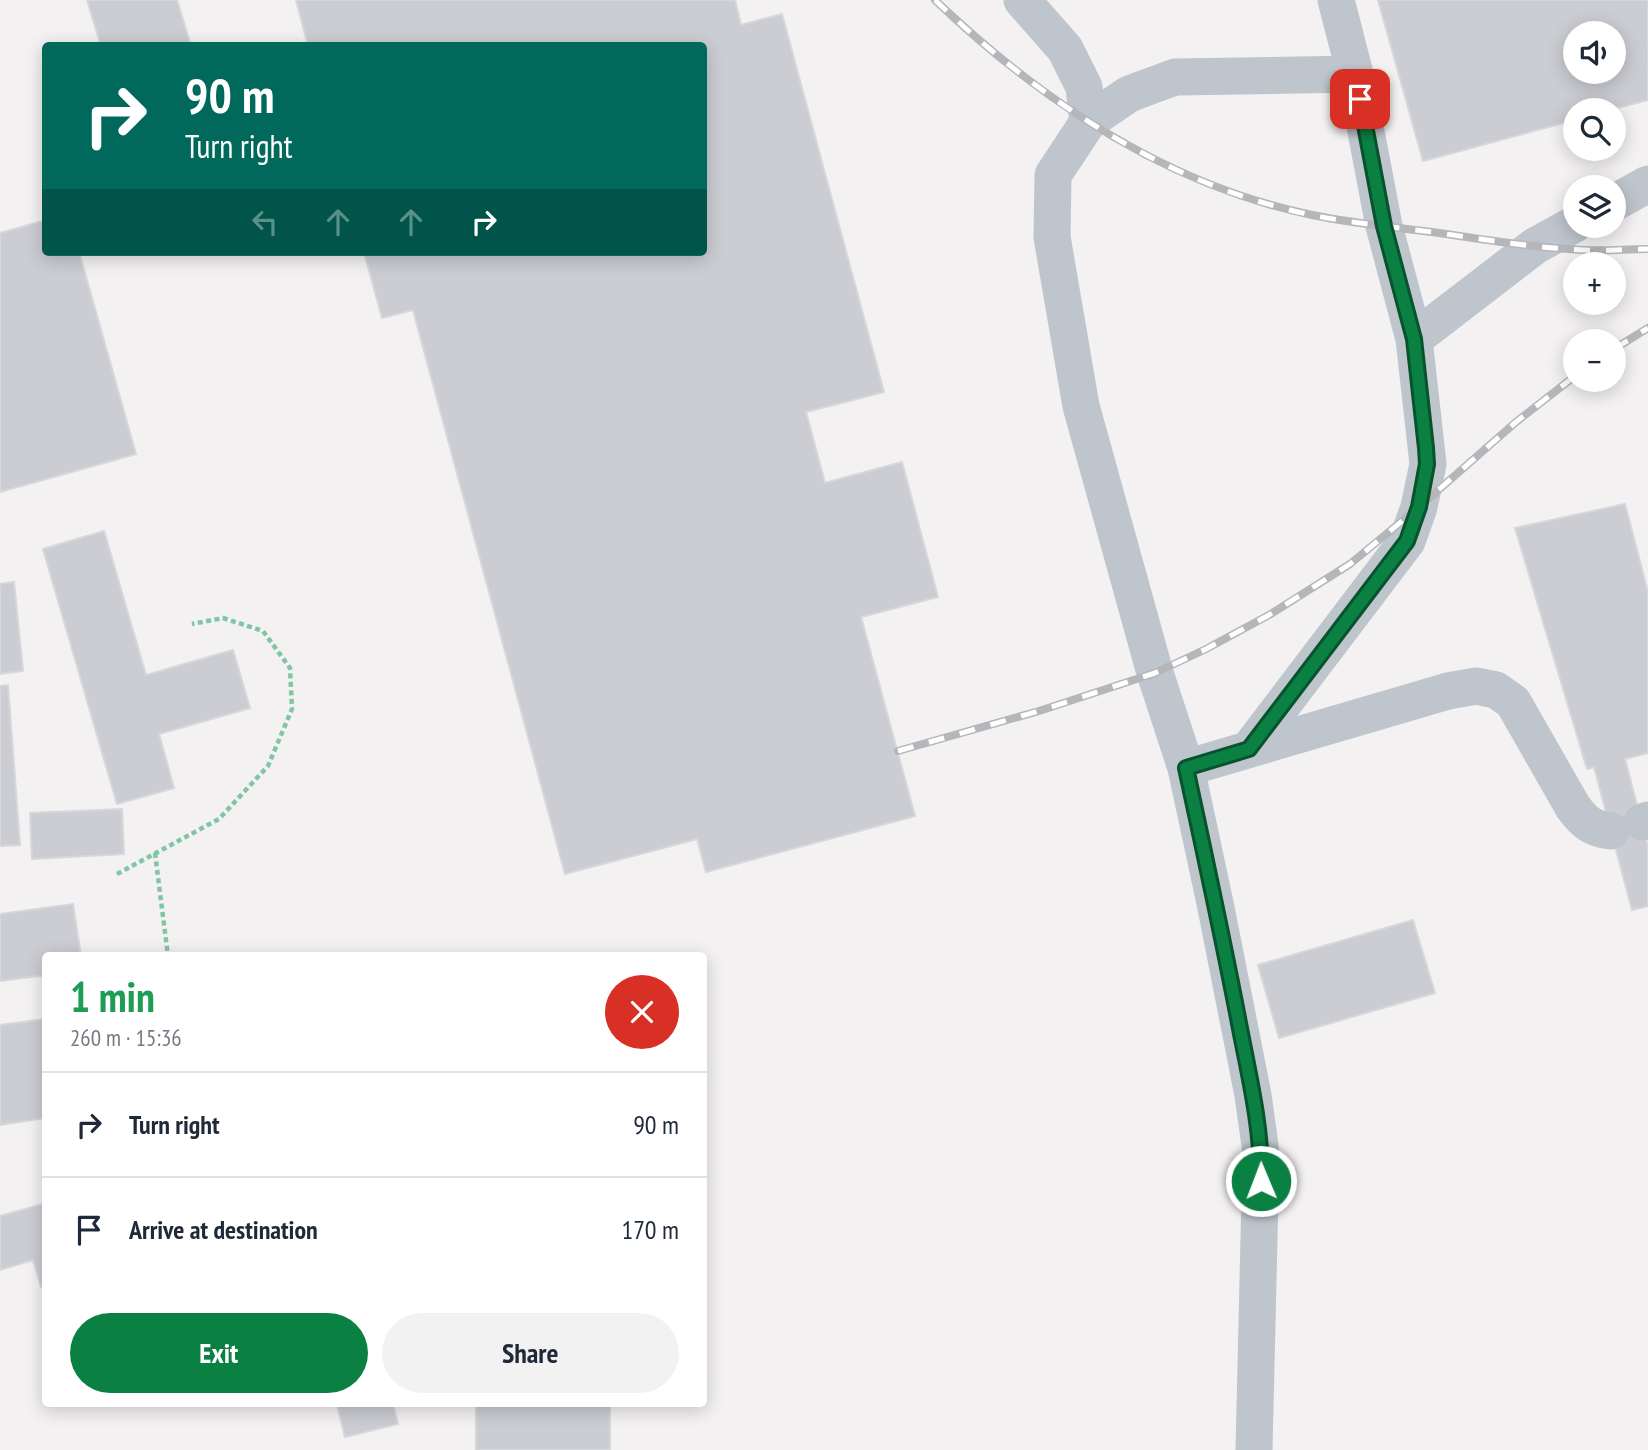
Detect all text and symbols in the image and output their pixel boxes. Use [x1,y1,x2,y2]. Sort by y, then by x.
map controls [1563,21,1626,392]
button: sound [1563,21,1626,84]
text: 90 m [185,63,274,127]
pin [1330,69,1390,129]
icon: right [70,70,161,161]
icon: arrive [1341,80,1379,118]
button: search [1563,98,1626,161]
text: Turn right [185,125,293,167]
button: layers [1563,175,1626,238]
icon: left [246,203,284,241]
icon: ahead [319,203,357,241]
icon: ahead [392,203,430,241]
icon: right [465,203,503,241]
button: + [1563,252,1626,315]
button: − [1563,329,1626,392]
text: 1 min [70,969,155,1024]
button: close [605,975,679,1049]
text: 260 m · 15:36 [70,1023,182,1052]
icon: right [70,1106,108,1144]
text: Turn right [129,1108,220,1141]
text: 90 m [633,1108,679,1141]
position arrow [1224,1144,1298,1218]
icon: arrive [70,1211,108,1249]
text: Arrive at destination [129,1213,318,1246]
text: 170 m [621,1213,679,1246]
button: Exit [70,1313,368,1393]
button: Share [382,1313,679,1393]

